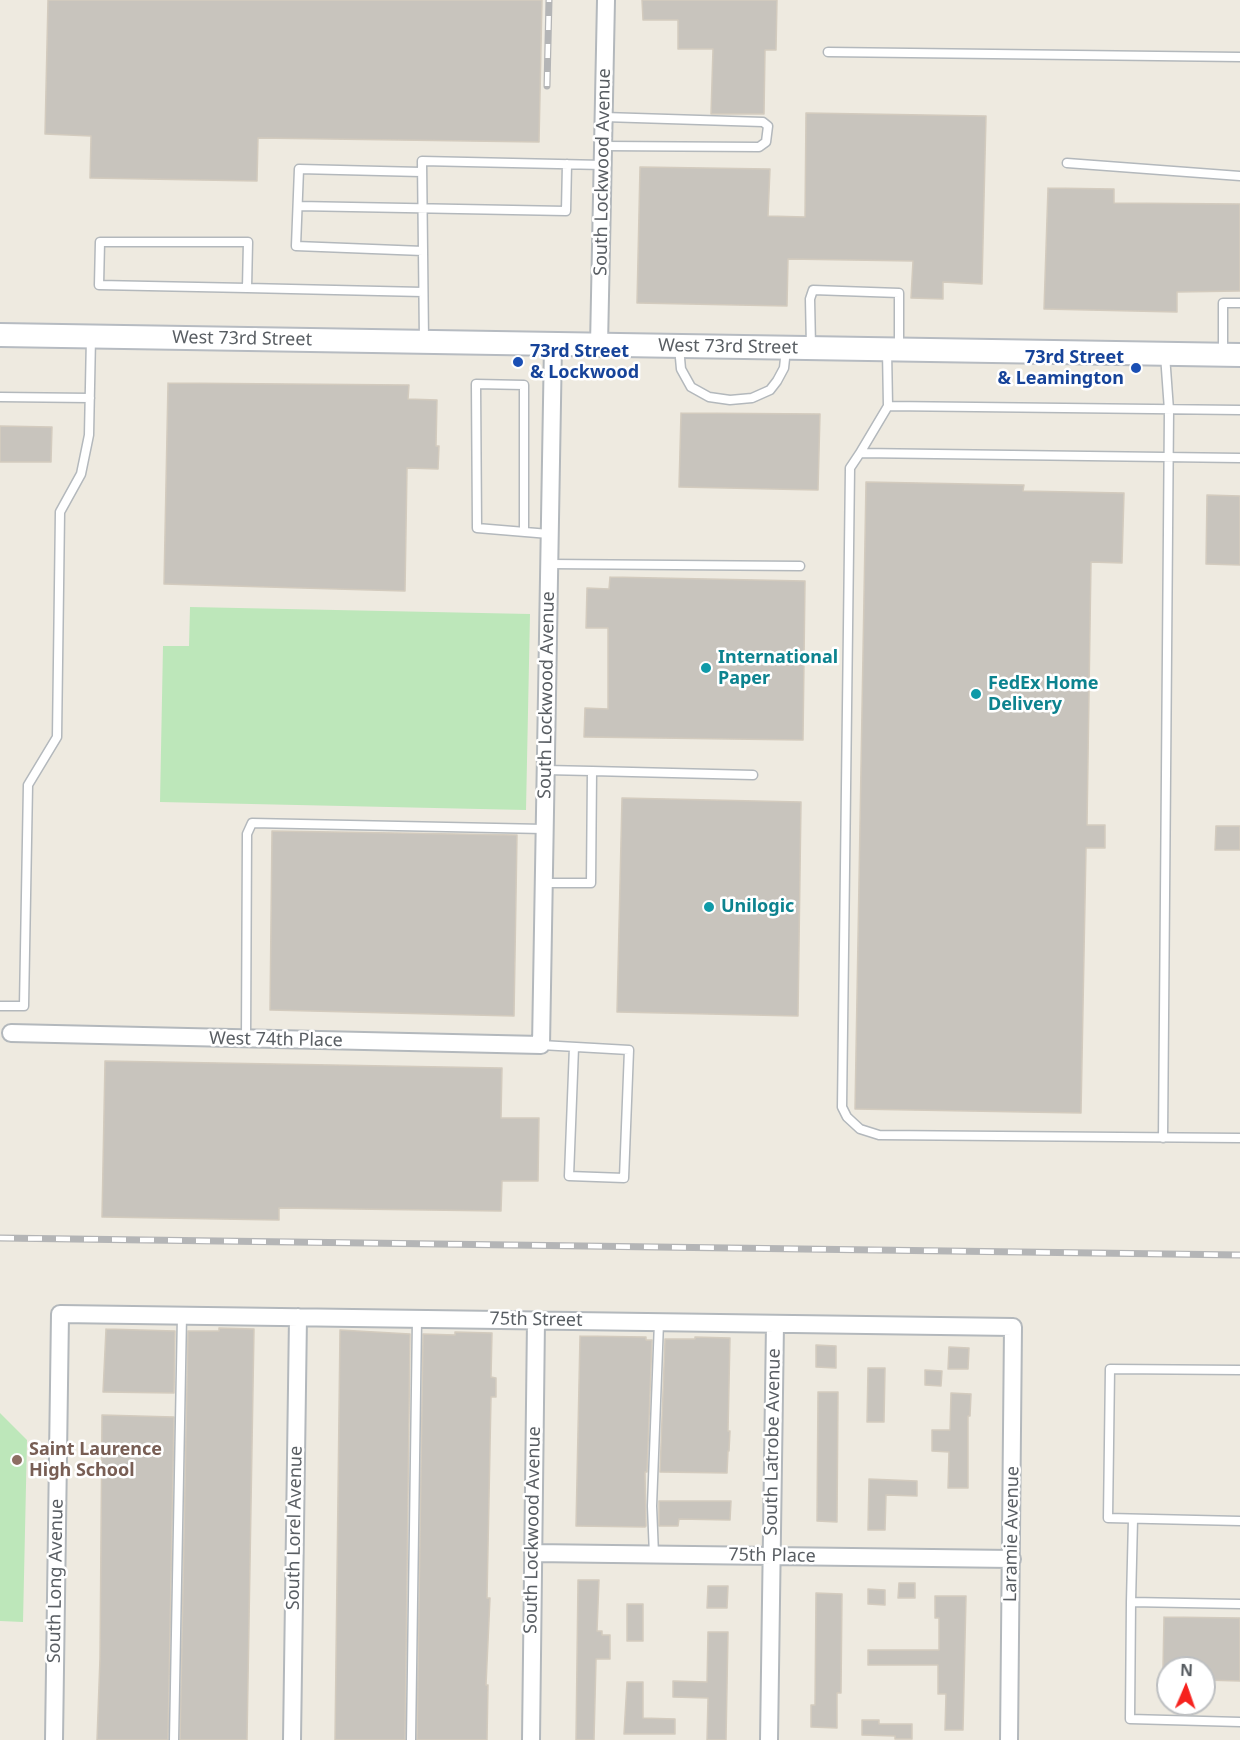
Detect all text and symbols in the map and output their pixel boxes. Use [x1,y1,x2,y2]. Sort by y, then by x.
street label: South Lockwood Avenue [590,68,616,276]
street label: West 73rd Street [172,327,312,351]
street label: West 73rd Street [658,335,798,359]
place label: 73rd Street & Lockwood [530,341,639,384]
place label: 73rd Street & Leamington [997,347,1124,389]
marker: 73rd Street & Lockwood [511,355,525,369]
marker: 73rd Street & Leamington [1129,361,1143,375]
street label: South Lockwood Avenue [534,591,560,799]
place label: International Paper [718,647,838,690]
marker: International Paper [699,661,713,675]
place label: FedEx Home Delivery [988,673,1098,716]
marker: FedEx Home Delivery [969,687,983,701]
place label: Unilogic [721,896,794,918]
marker: Unilogic [702,900,716,914]
street label: West 74th Place [209,1028,343,1052]
street label: 75th Street [489,1308,583,1332]
street label: South Latrobe Avenue [761,1348,785,1536]
street label: South Lockwood Avenue [520,1426,546,1634]
place label: Saint Laurence High School [29,1439,162,1482]
street label: South Lorel Avenue [283,1446,307,1610]
marker: Saint Laurence High School [10,1453,24,1467]
street label: Laramie Avenue [1000,1466,1024,1602]
street label: South Long Avenue [44,1499,68,1663]
street label: 75th Place [728,1544,816,1568]
north arrow [1156,1656,1216,1716]
text: N [1180,1659,1193,1681]

